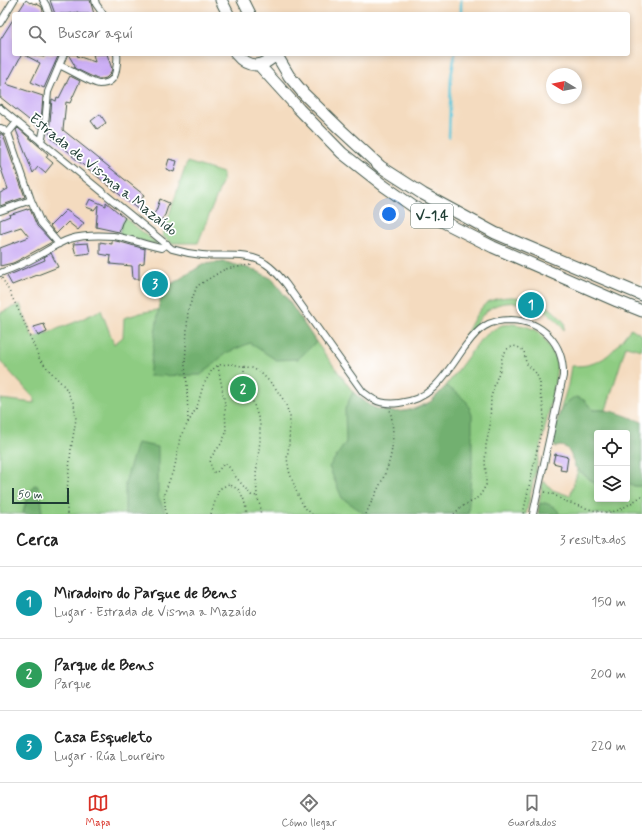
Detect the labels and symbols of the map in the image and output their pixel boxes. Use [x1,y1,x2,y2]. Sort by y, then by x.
north arrow [546,68,582,104]
street label: Estrada de Visma a Mazaído [25,109,181,241]
your location [379,204,399,224]
road number: V-1.4 [411,204,453,228]
pin: 3 [142,269,168,299]
pin: 1 [518,290,544,320]
pin: 2 [230,374,256,404]
scale bar [12,486,69,505]

